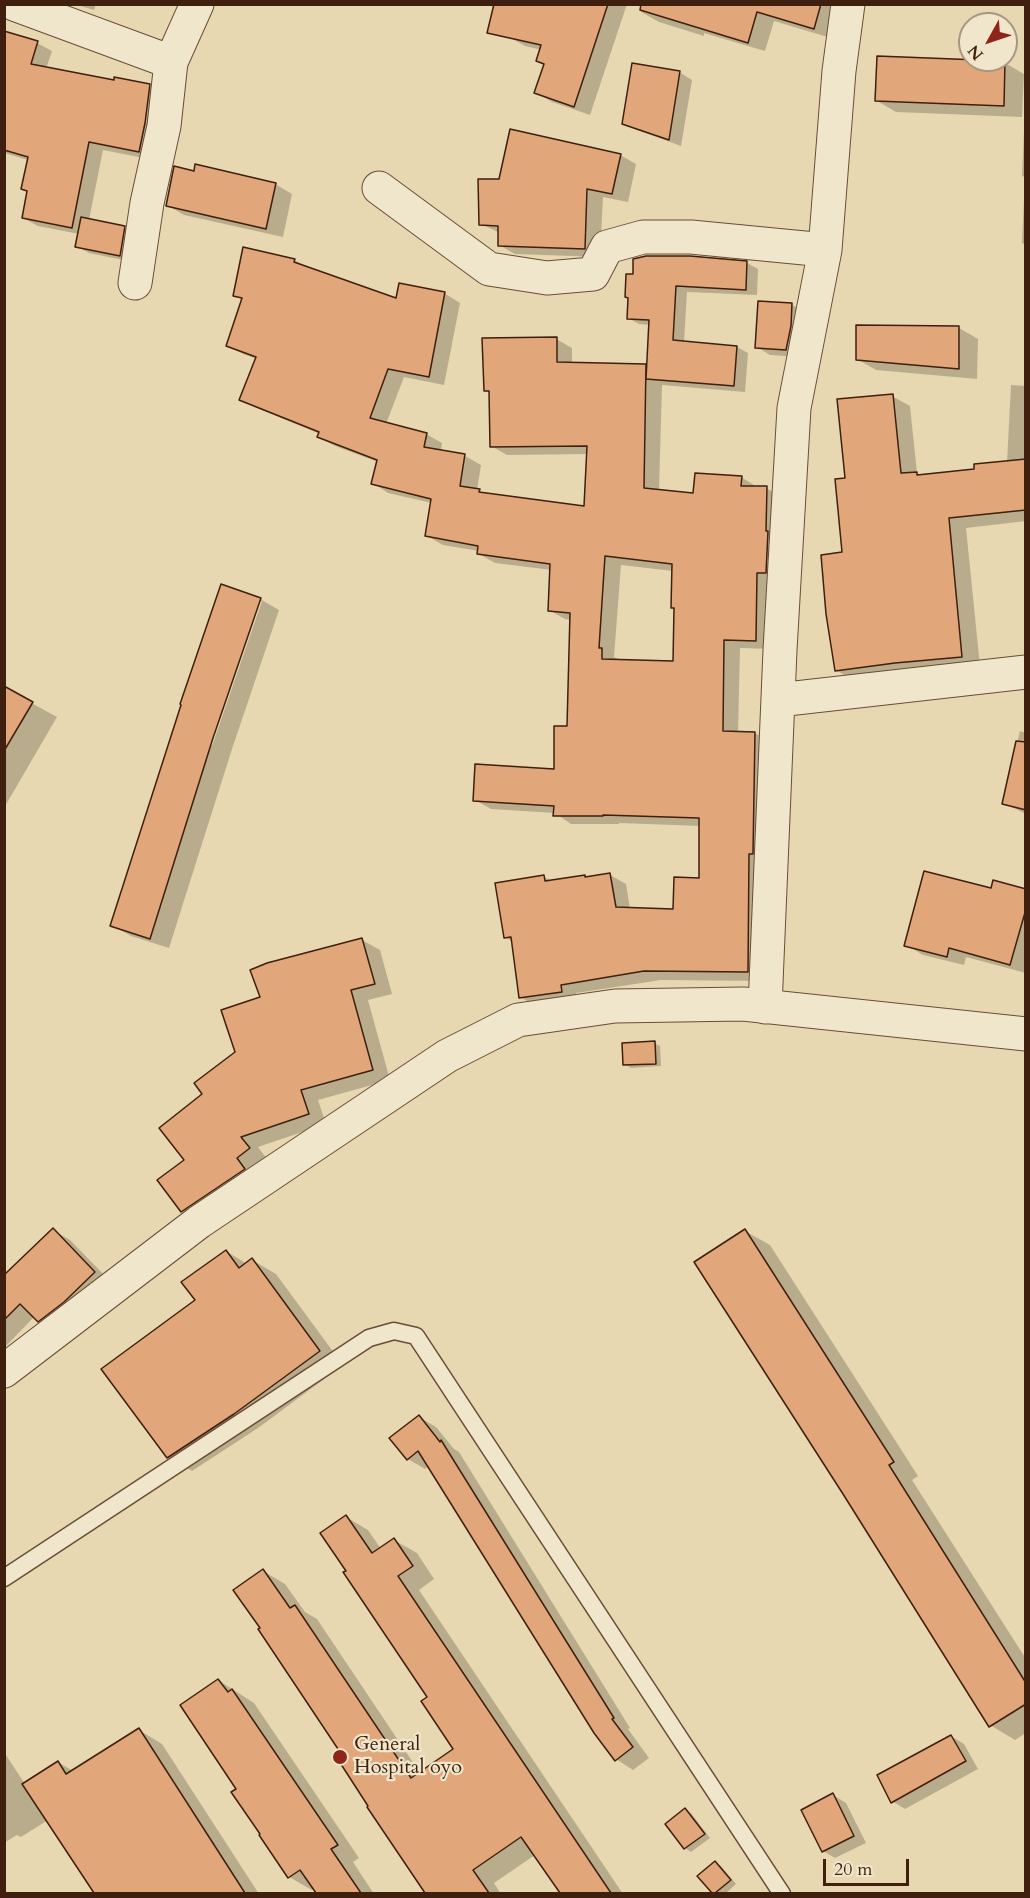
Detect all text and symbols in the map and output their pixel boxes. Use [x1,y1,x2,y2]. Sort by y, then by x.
north arrow [958,12,1018,72]
text: N [963,40,989,65]
place label: General Hospital oyo [354,1733,462,1780]
marker: General Hospital oyo [331,1748,349,1766]
scale bar [826,1847,912,1885]
text: 20 m [834,1857,873,1882]

